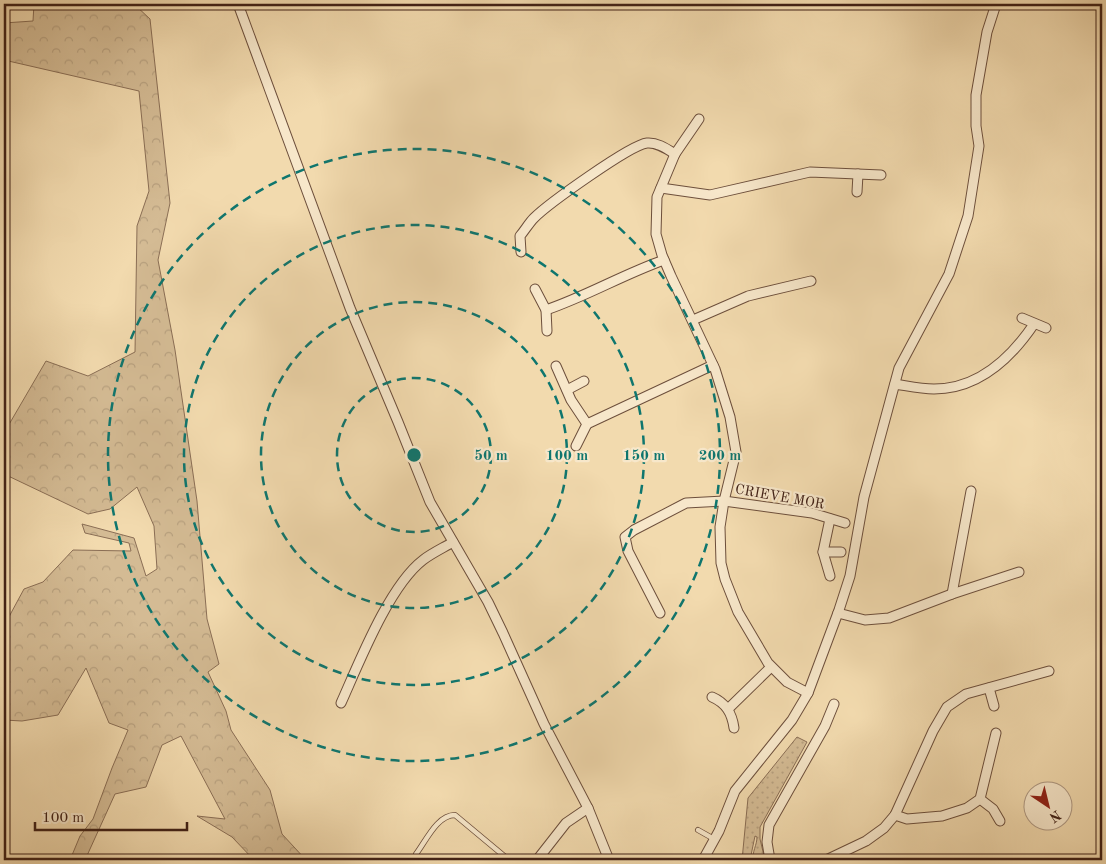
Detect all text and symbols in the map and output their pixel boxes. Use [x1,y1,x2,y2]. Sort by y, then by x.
centre of rings [405,446,423,464]
text: 50 m [474,449,508,464]
text: 100 m [546,449,588,464]
text: 150 m [623,449,665,464]
text: 200 m [699,449,741,464]
street label: CRIEVE MOR [734,482,826,512]
north arrow [1024,782,1074,832]
scale bar [35,799,188,831]
text: N [1046,807,1063,825]
text: 100 m [42,811,84,826]

